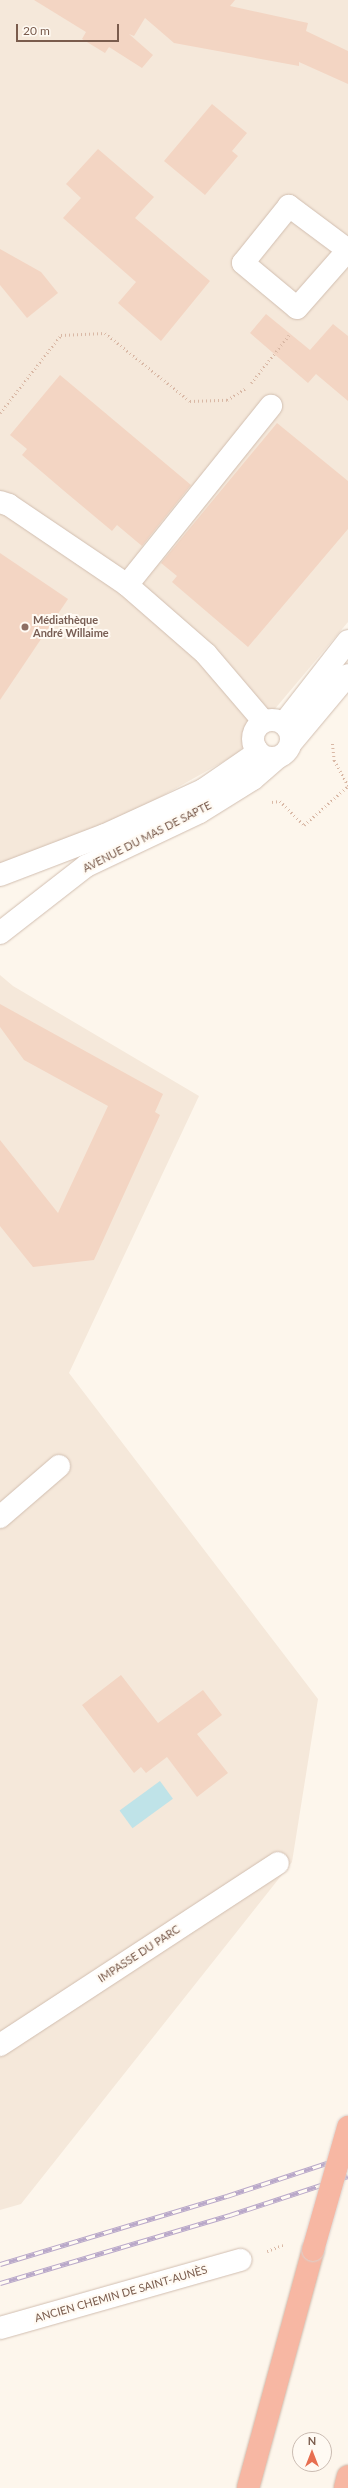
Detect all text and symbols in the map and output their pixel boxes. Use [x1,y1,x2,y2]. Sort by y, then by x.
scale bar [18,16,121,42]
text: 20 m [23,23,50,38]
place label: Médiathèque André Willaime [33,614,109,640]
marker: Médiathèque André Willaime [20,622,30,632]
street label: AVENUE DU MAS DE SAPTE [81,799,213,875]
street label: IMPASSE DU PARC [96,1923,182,1985]
street label: ANCIEN CHEMIN DE SAINT-AUNÈS [33,2263,209,2325]
north arrow [292,2432,332,2472]
text: N [308,2434,316,2447]

